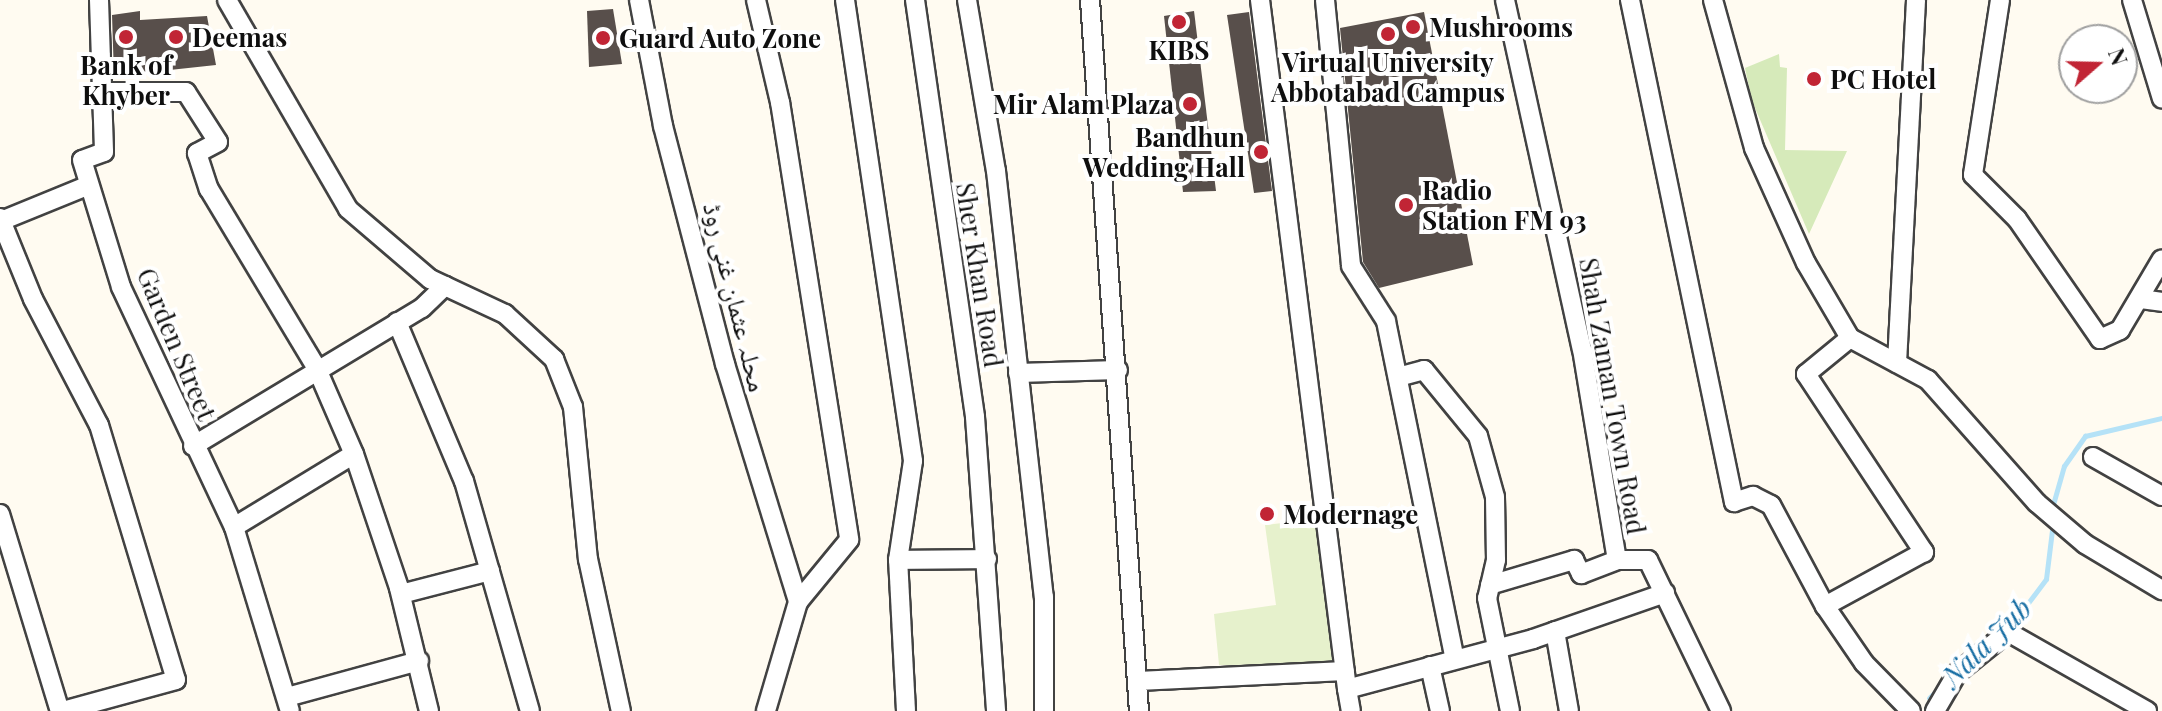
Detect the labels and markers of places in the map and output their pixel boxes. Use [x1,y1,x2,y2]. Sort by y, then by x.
place label: Mushrooms [1429,11,1573,43]
marker: KIBS [1170,13,1188,31]
marker: Mushrooms [1404,18,1422,36]
place label: Deemas [192,21,287,53]
place label: Guard Auto Zone [619,22,822,54]
marker: Virtual University Abbotabad Campus [1379,25,1397,43]
marker: Bank of Khyber [117,28,135,46]
marker: Deemas [167,28,185,46]
marker: Guard Auto Zone [594,29,612,47]
place label: KIBS [1149,34,1209,66]
place label: Virtual University Abbotabad Campus [1271,46,1505,108]
place label: Bank of Khyber [80,49,172,110]
place label: PC Hotel [1830,63,1936,95]
marker: PC Hotel [1805,70,1823,88]
place label: Mir Alam Plaza [991,88,1174,120]
marker: Mir Alam Plaza [1181,95,1199,113]
place label: Bandhun Wedding Hall [1083,121,1245,182]
marker: Bandhun Wedding Hall [1252,143,1270,161]
place label: Radio Station FM 93 [1422,174,1586,236]
marker: Radio Station FM 93 [1397,196,1415,214]
place label: Modernage [1283,498,1418,530]
marker: Modernage [1258,505,1276,523]

